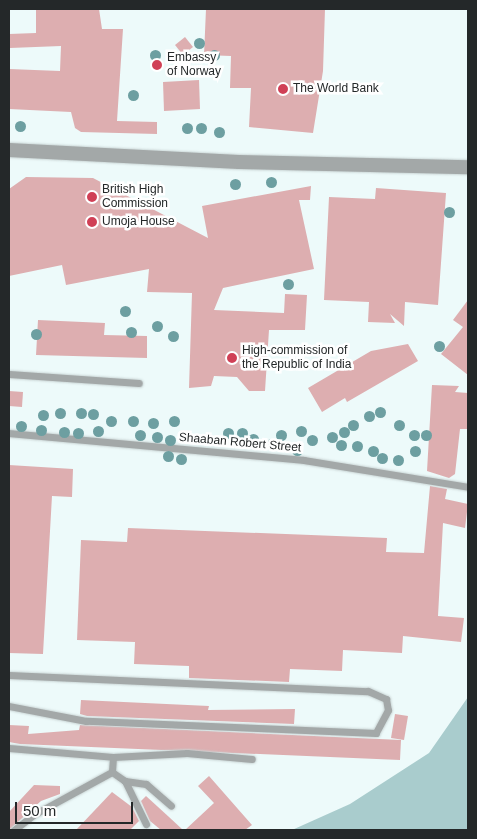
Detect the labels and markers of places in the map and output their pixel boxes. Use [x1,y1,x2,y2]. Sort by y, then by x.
place label: Embassy of Norway [167,51,221,79]
marker: Embassy of Norway [151,59,163,71]
place label: The World Bank [293,82,379,96]
marker: The World Bank [277,83,289,95]
place label: British High Commission [102,183,168,211]
marker: British High Commission [86,191,98,203]
place label: Umoja House [102,215,175,229]
marker: Umoja House [86,216,98,228]
place label: High-commission of the Republic of India [242,344,351,372]
marker: High-commission of the Republic of India [226,352,238,364]

